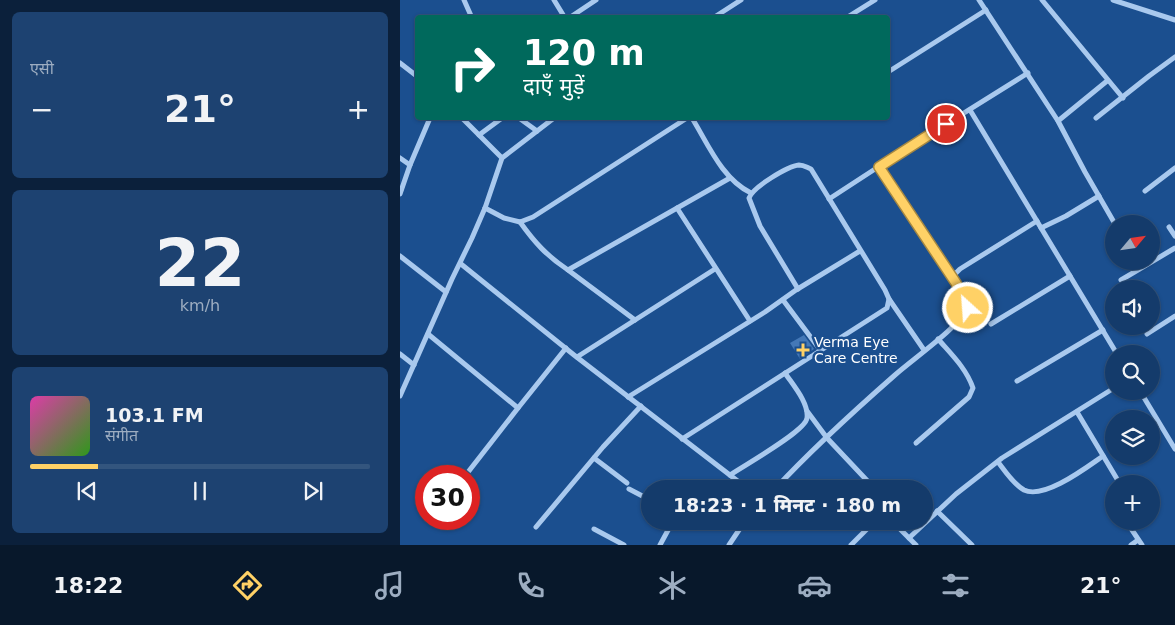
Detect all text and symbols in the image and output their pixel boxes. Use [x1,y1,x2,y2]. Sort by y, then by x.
text: 120 m [523,33,645,73]
icon: right [440,35,505,100]
text: एसी [30,59,54,78]
text: दाएँ मुड़ें [523,74,584,99]
text: 21° [164,87,236,131]
text: − [30,93,53,126]
text: + [347,93,370,126]
pin [925,103,967,145]
icon: arrive [932,110,960,138]
north arrow [1105,215,1160,270]
map controls [1105,215,1160,530]
text: 22 [155,226,245,301]
button: sound [1105,280,1160,335]
position arrow [941,281,993,333]
text: km/h [180,296,220,315]
place label: Verma Eye Care Centre [814,334,898,366]
marker: Verma Eye Care Centre [796,343,810,357]
button: search [1105,345,1160,400]
text: 103.1 FM [105,404,204,426]
button: layers [1105,410,1160,465]
text: संगीत [105,426,138,445]
speed limit sign: 30 [415,465,480,530]
button: + [1105,475,1160,530]
icon: previous [73,477,101,505]
icon: pause [186,477,214,505]
icon: next [299,477,327,505]
text: 18:23 · 1 मिनट · 180 m [673,494,901,516]
icon: directions [230,568,265,603]
icon: music [372,568,407,603]
icon: phone [513,568,548,603]
icon: climate [655,568,690,603]
icon: car [797,568,832,603]
icon: filters [938,568,973,603]
text: 18:22 [53,573,123,598]
text: 21° [1080,573,1122,598]

